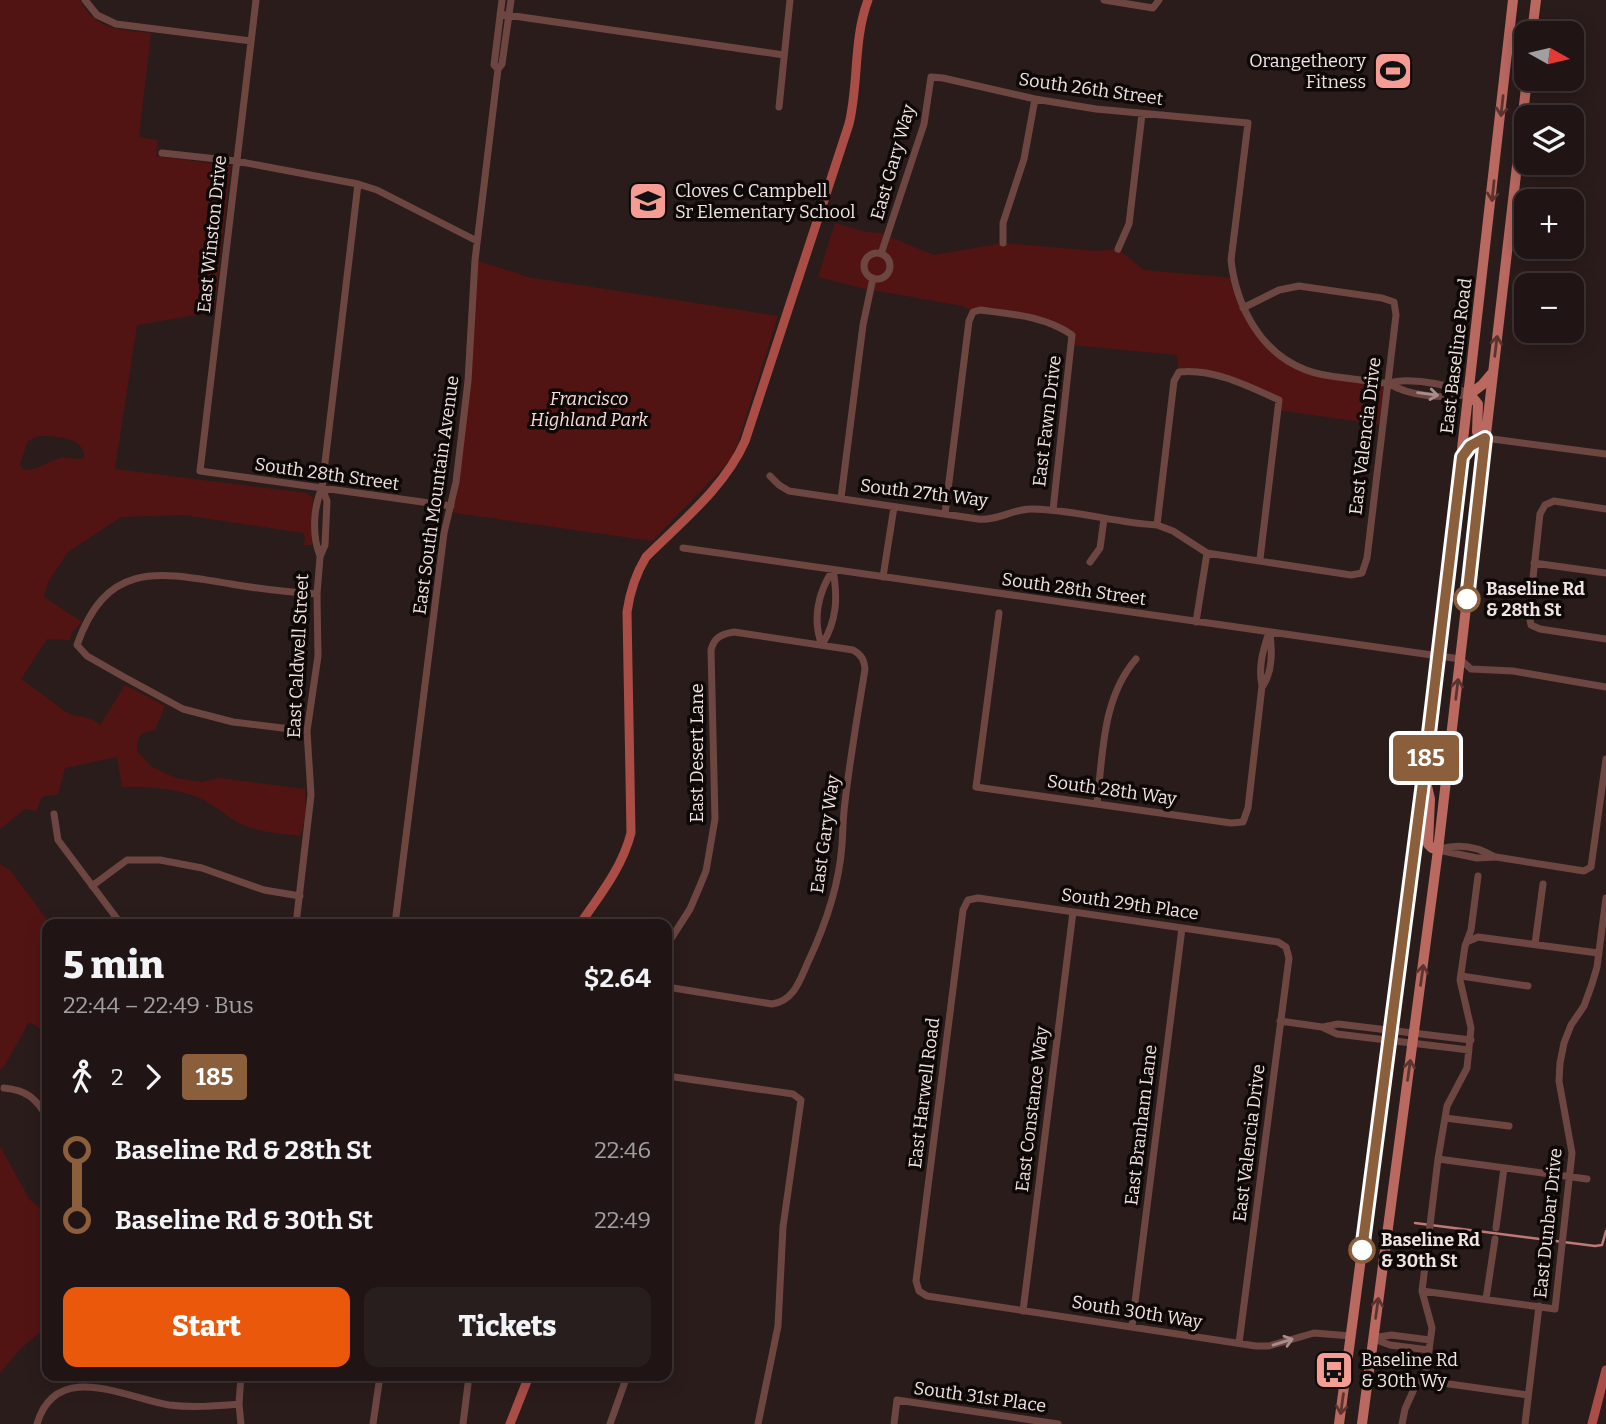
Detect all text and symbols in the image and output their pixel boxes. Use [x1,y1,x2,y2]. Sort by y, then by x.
north arrow [1514,21,1584,91]
map controls [1514,21,1584,343]
place label: Orangetheory Fitness [1249,50,1366,93]
sports icon: Orangetheory Fitness [1372,50,1414,92]
street label: South 26th Street [1017,68,1165,110]
one-way arrow [1495,94,1508,117]
street label: East Gary Way [866,101,920,222]
button: layers [1514,105,1584,175]
street label: East Winston Drive [193,154,231,314]
one-way arrow [1486,179,1499,201]
school or university icon: Cloves C Campbell Sr Elementary School [627,180,669,222]
place label: Cloves C Campbell Sr Elementary School [675,180,855,223]
button: + [1514,189,1584,259]
button: − [1514,273,1584,343]
street label: East Baseline Road [1436,277,1476,435]
one-way arrow [1490,335,1503,358]
street label: East Fawn Drive [1028,354,1066,488]
street label: East Valencia Drive [1344,356,1386,516]
street label: East South Mountain Avenue [408,374,464,616]
one-way arrow [1416,387,1438,400]
park label: Francisco Highland Park [530,388,648,431]
street label: South 28th Street [253,453,401,495]
street label: South 27th Way [859,474,990,512]
street label: South 28th Street [1000,568,1148,610]
street label: East Caldwell Street [283,573,313,739]
place label: Baseline Rd & 28th St [1486,578,1585,621]
marker: Baseline Rd & 28th St [1454,586,1480,612]
one-way arrow [1450,679,1463,701]
street label: East Desert Lane [686,683,708,823]
line badge: 185 [1386,735,1466,781]
text: 185 [1407,744,1445,772]
street label: South 28th Way [1046,770,1179,810]
street label: East Gary Way [806,773,844,895]
street label: South 29th Place [1060,883,1200,925]
text: 5 min [63,942,164,988]
text: $2.64 [584,963,651,994]
one-way arrow [1415,965,1428,987]
text: 22:44 – 22:49 · Bus [63,991,254,1019]
street label: East Harwell Road [904,1016,944,1170]
street label: East Constance Way [1011,1025,1053,1193]
street label: East Branham Lane [1120,1043,1162,1207]
icon: walk [63,1058,101,1096]
icon: forward [134,1058,172,1096]
one-way arrow [1402,1059,1415,1081]
text: 2 [111,1063,124,1091]
text: 185 [196,1063,233,1091]
street label: East Valencia Drive [1228,1063,1270,1223]
text: Baseline Rd & 28th St [115,1135,372,1166]
text: 22:46 [594,1136,651,1164]
street label: East Dunbar Drive [1529,1147,1567,1299]
text: Baseline Rd & 30th St [115,1205,373,1236]
text: 22:49 [594,1206,651,1234]
place label: Baseline Rd & 30th St [1381,1229,1480,1272]
marker: Baseline Rd & 30th St [1349,1237,1375,1263]
button: Start [63,1287,350,1367]
button: Tickets [364,1287,651,1367]
street label: South 30th Way [1070,1291,1204,1333]
one-way arrow [1371,1297,1384,1320]
one-way arrow [1272,1335,1294,1348]
bus stop icon: Baseline Rd & 30th Wy [1313,1349,1355,1391]
place label: Baseline Rd & 30th Wy [1361,1349,1458,1392]
street label: South 31st Place [912,1377,1048,1417]
one-way arrow [1335,1392,1348,1415]

